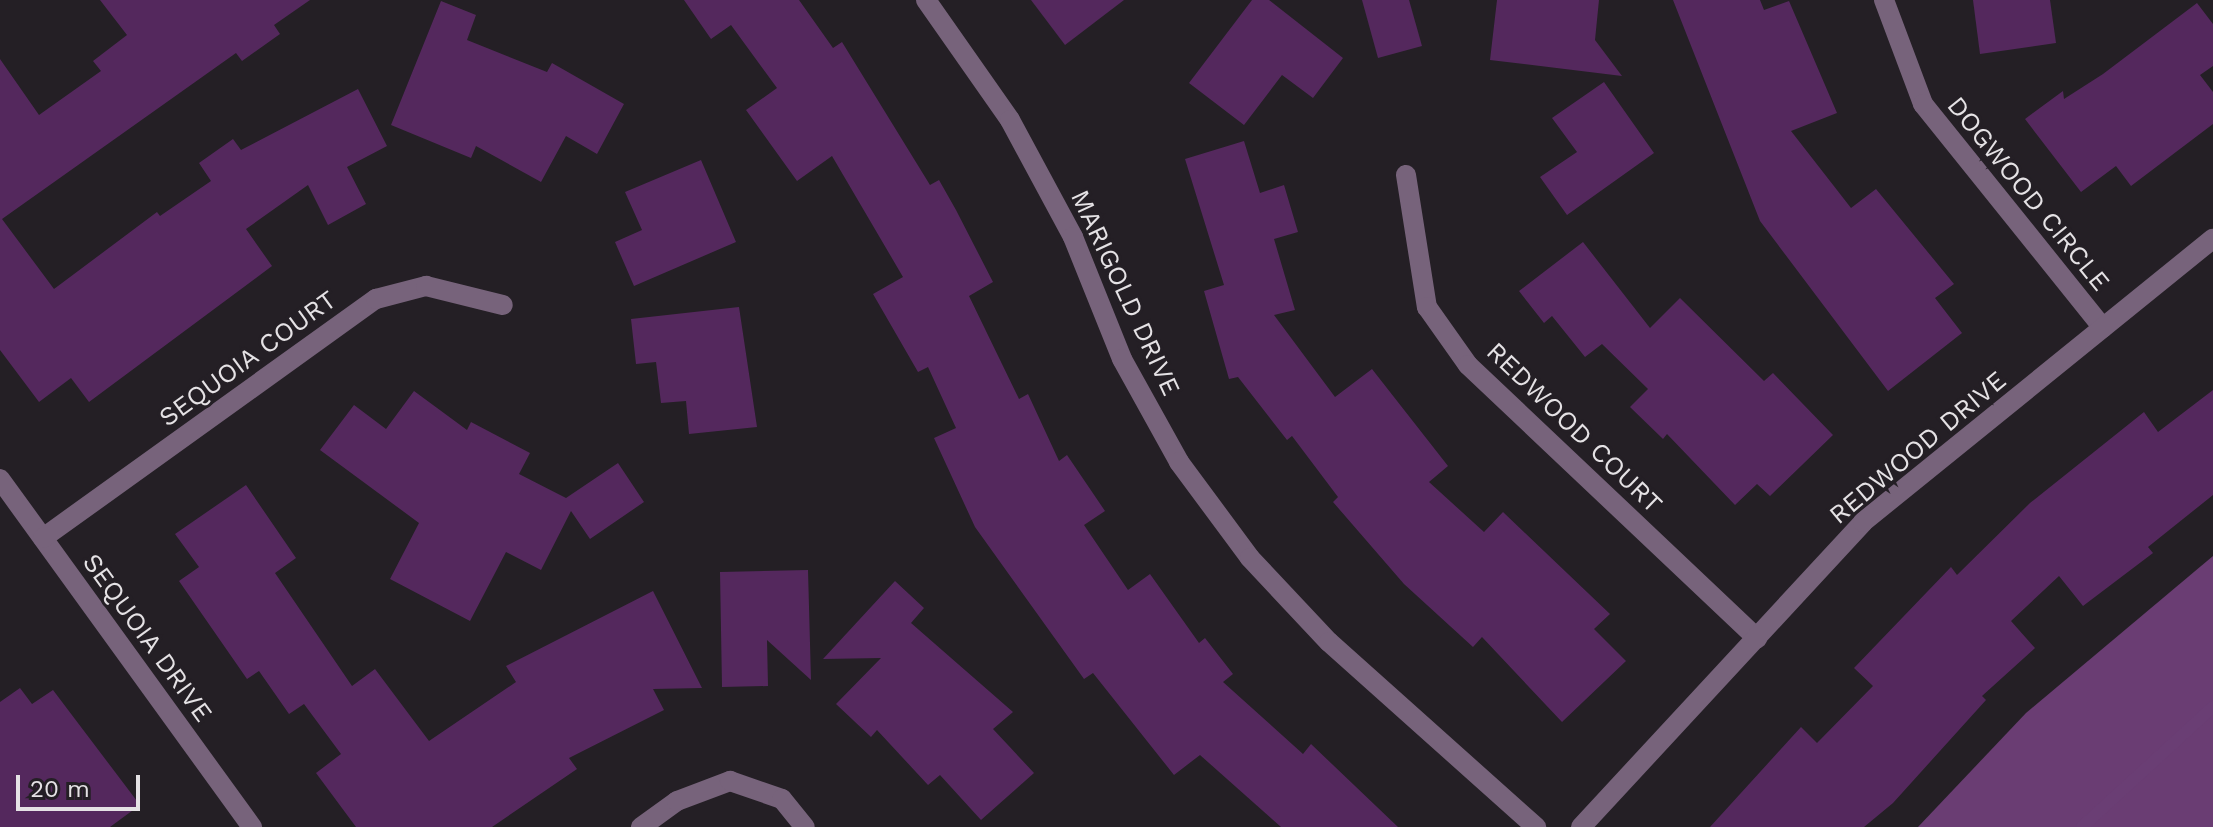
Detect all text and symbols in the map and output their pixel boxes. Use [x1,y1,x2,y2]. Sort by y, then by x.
street label: DOGWOOD CIRCLE [1940,91,2116,297]
street label: MARIGOLD DRIVE [1064,185,1186,401]
street label: SEQUOIA COURT [153,284,343,434]
street label: REDWOOD COURT [1480,336,1668,520]
street label: REDWOOD DRIVE [1823,365,2013,531]
street label: SEQUOIA DRIVE [75,548,219,728]
scale bar [20,759,144,809]
text: 20 m [30,775,90,803]

